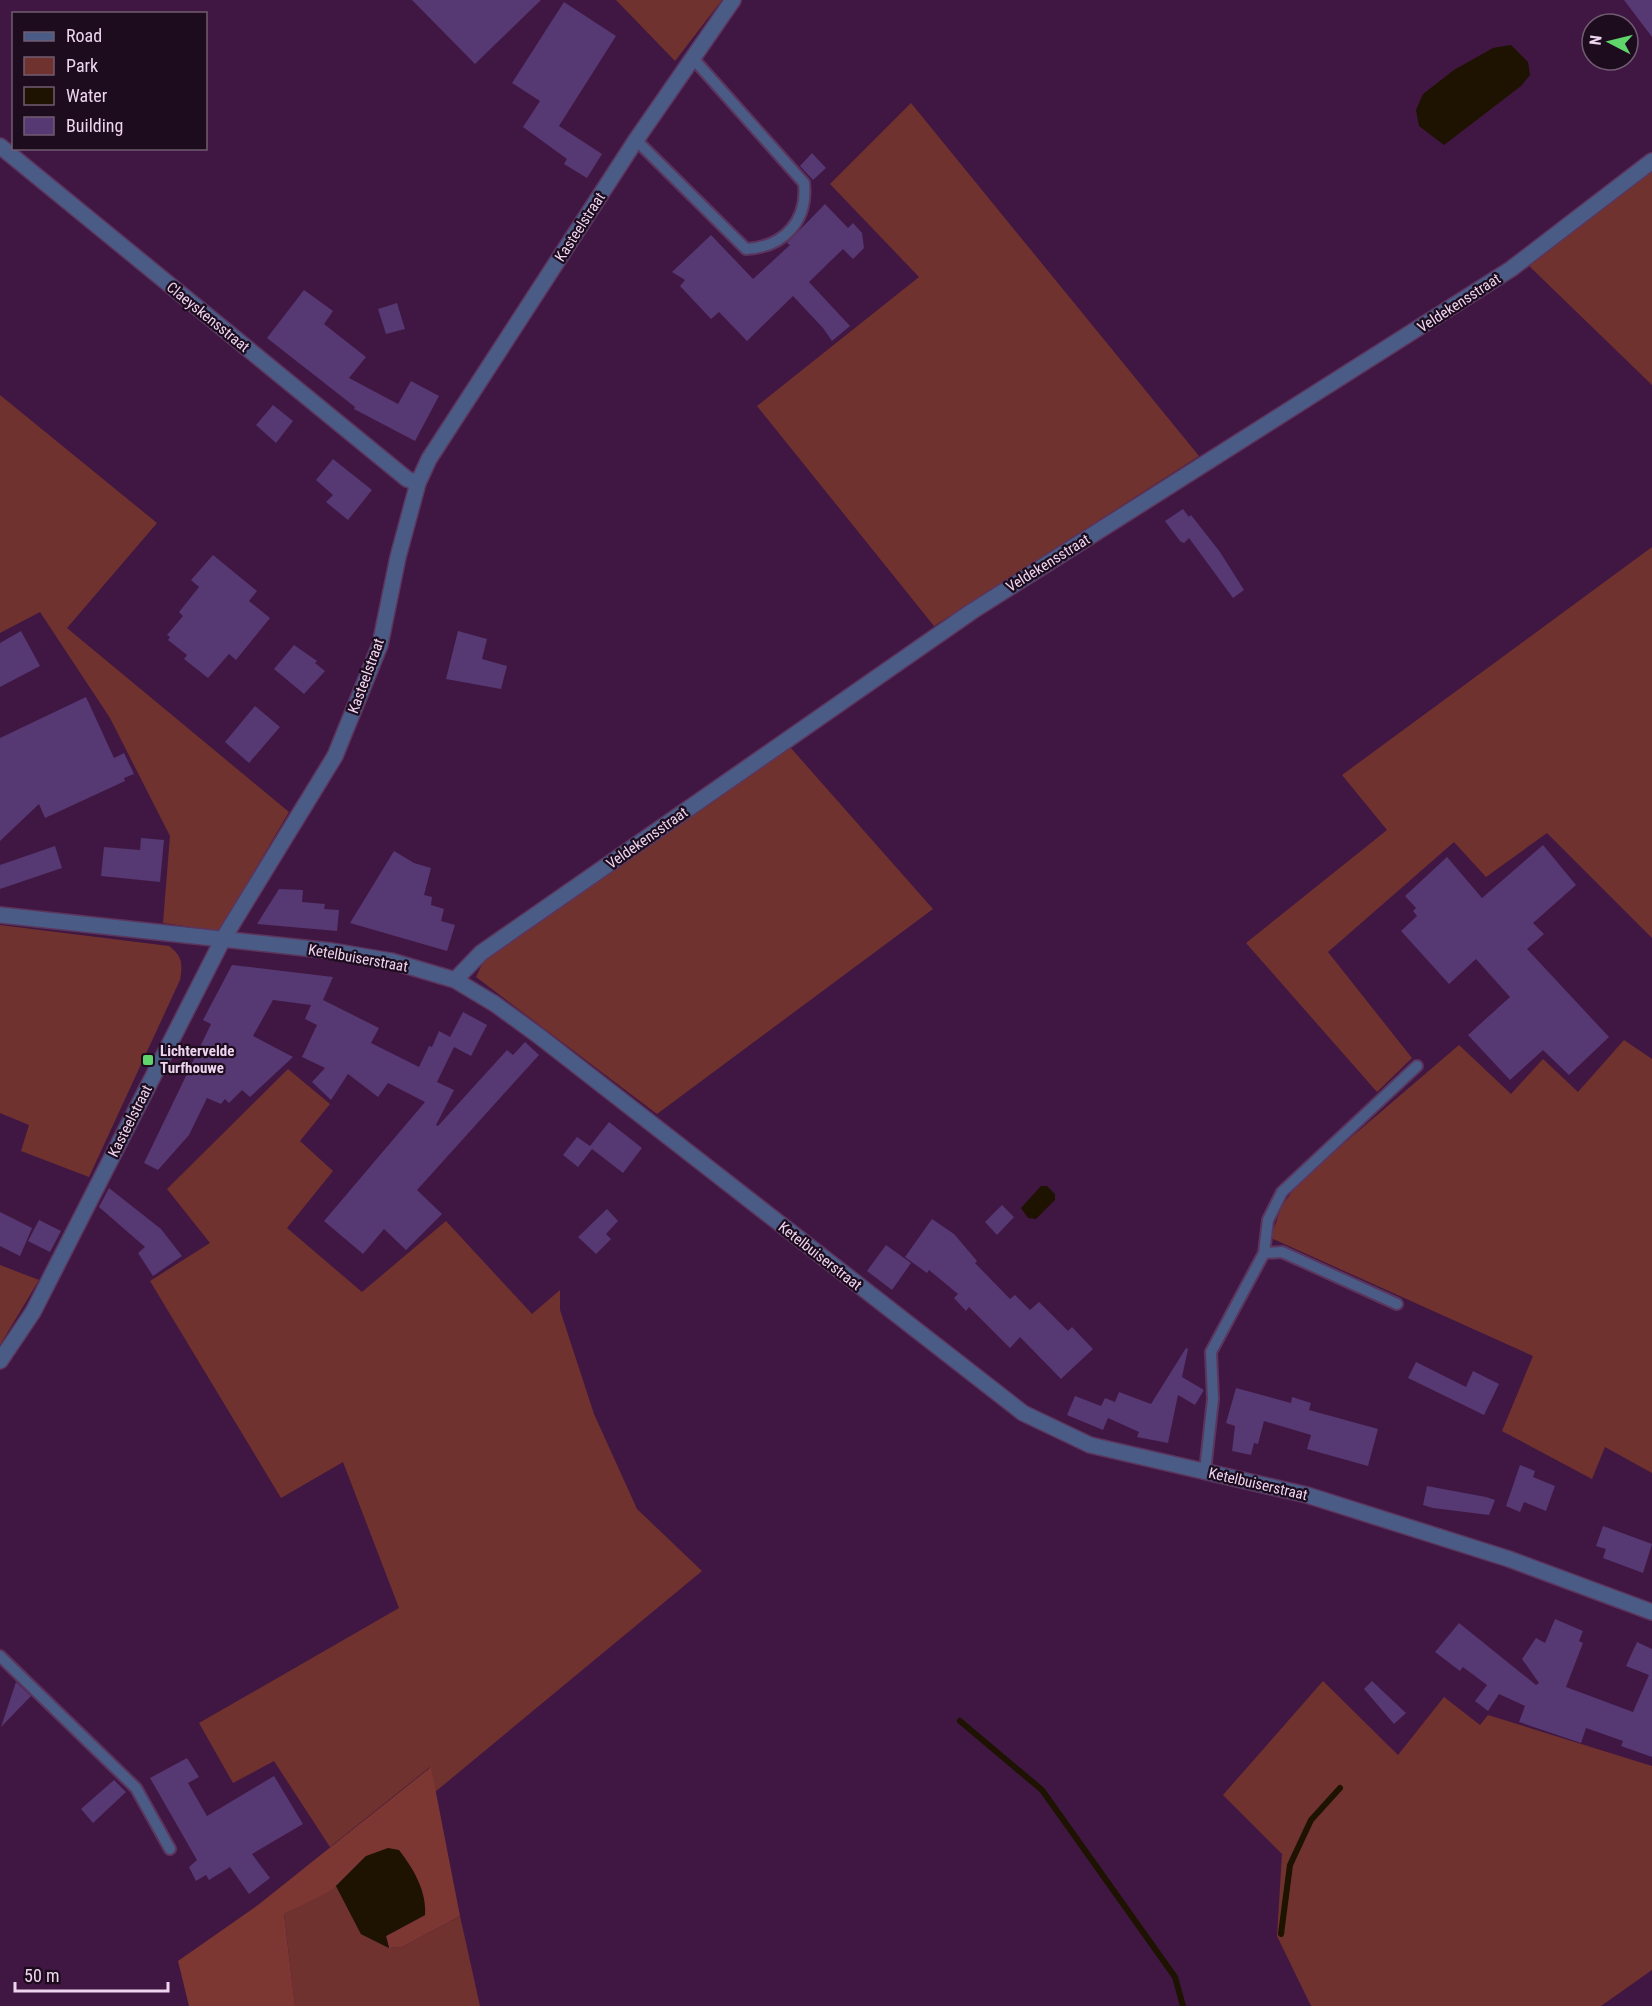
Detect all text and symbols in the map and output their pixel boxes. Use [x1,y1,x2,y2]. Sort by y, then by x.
legend [12,12,207,150]
north arrow [1580,12,1640,72]
text: Road [66,25,102,46]
text: N [1586,34,1606,46]
text: Park [66,55,98,76]
text: Water [66,85,108,106]
text: Building [66,115,123,136]
street label: Kasteelstraat [551,189,609,265]
street label: Veldekensstraat [1414,270,1504,336]
street label: Claeyskensstraat [163,278,253,356]
street label: Veldekensstraat [1003,530,1093,596]
street label: Kasteelstraat [344,636,388,716]
street label: Veldekensstraat [603,803,691,873]
street label: Ketelbuiserstraat [307,940,409,976]
place label: Lichtervelde Turfhouwe [160,1042,234,1077]
marker: Lichtervelde Turfhouwe [141,1053,155,1067]
street label: Kasteelstraat [104,1082,156,1160]
street label: Ketelbuiserstraat [775,1218,865,1294]
street label: Ketelbuiserstraat [1207,1464,1309,1504]
scale bar [15,1955,168,1993]
text: 50 m [24,1965,59,1986]

